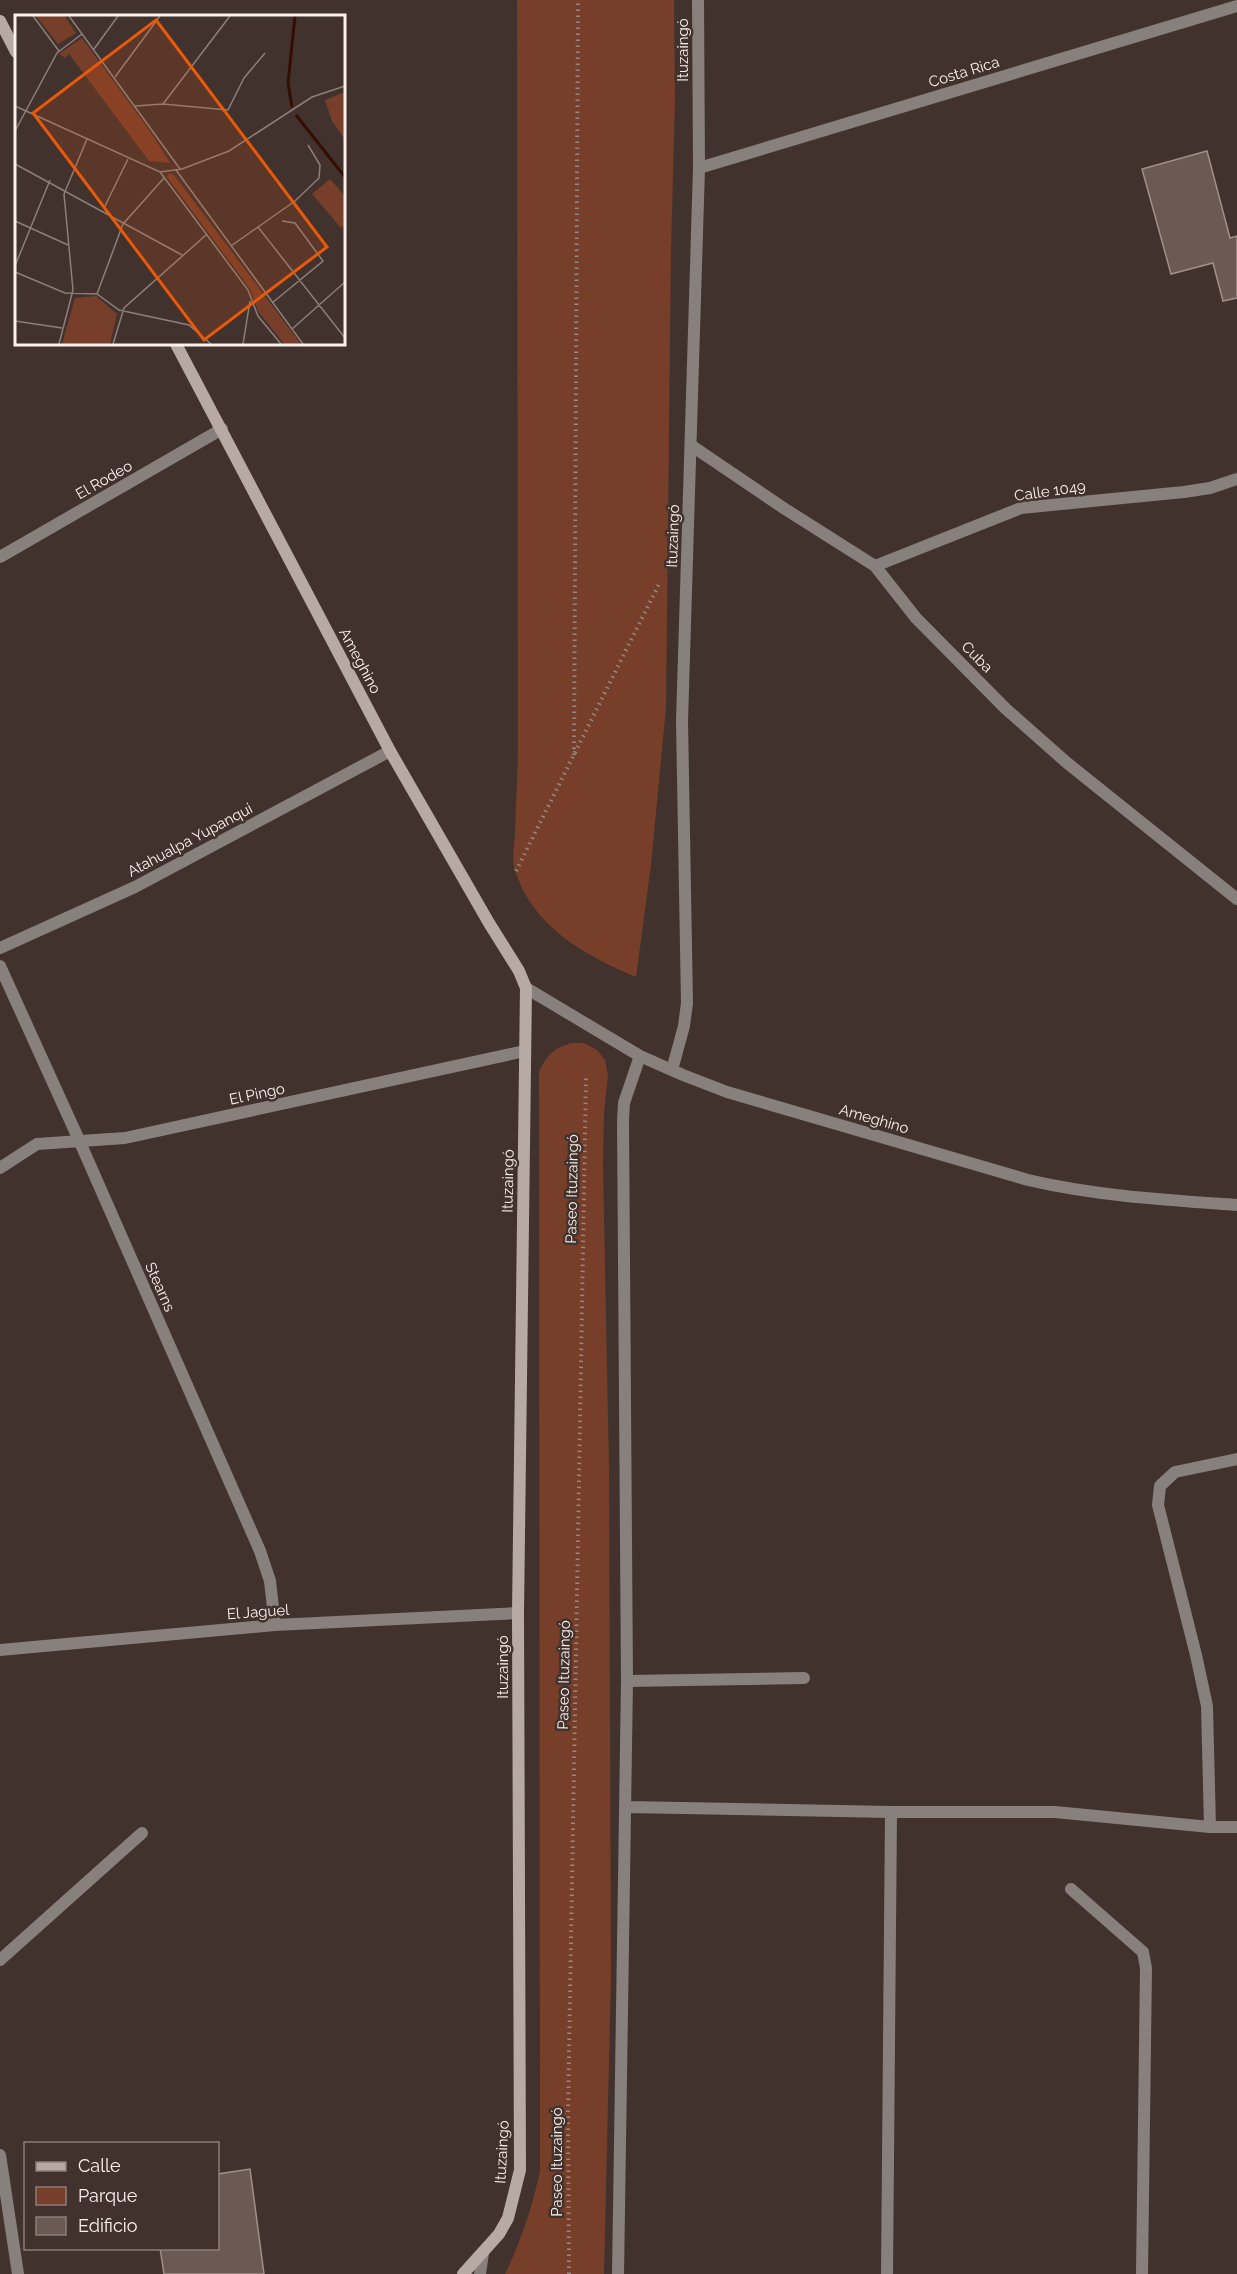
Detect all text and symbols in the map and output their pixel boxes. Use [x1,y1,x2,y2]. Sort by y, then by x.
inset map [15,15,345,345]
street label: Ituzaingó [674,18,692,82]
street label: Costa Rica [927,53,1001,91]
street label: El Rodeo [73,457,135,503]
street label: Calle 1049 [1013,477,1087,505]
street label: Ituzaingó [663,504,683,568]
street label: Ameghino [335,625,385,697]
street label: Cuba [958,638,996,676]
street label: Atahualpa Yupanqui [124,799,256,881]
street label: El Pingo [228,1079,286,1109]
street label: Ameghino [837,1100,911,1138]
street label: Paseo Ituzaingó [562,1134,582,1244]
street label: Ituzaingó [498,1149,518,1213]
street label: Stearns [141,1260,179,1314]
street label: El Jaguel [226,1601,291,1623]
street label: Paseo Ituzaingó [554,1620,574,1730]
street label: Ituzaingó [494,1635,512,1699]
street label: Paseo Ituzaingó [548,2107,566,2217]
street label: Ituzaingó [491,2120,513,2184]
legend [24,2142,219,2250]
text: Calle [78,2155,121,2176]
text: Parque [78,2185,138,2206]
text: Edificio [78,2215,138,2236]

